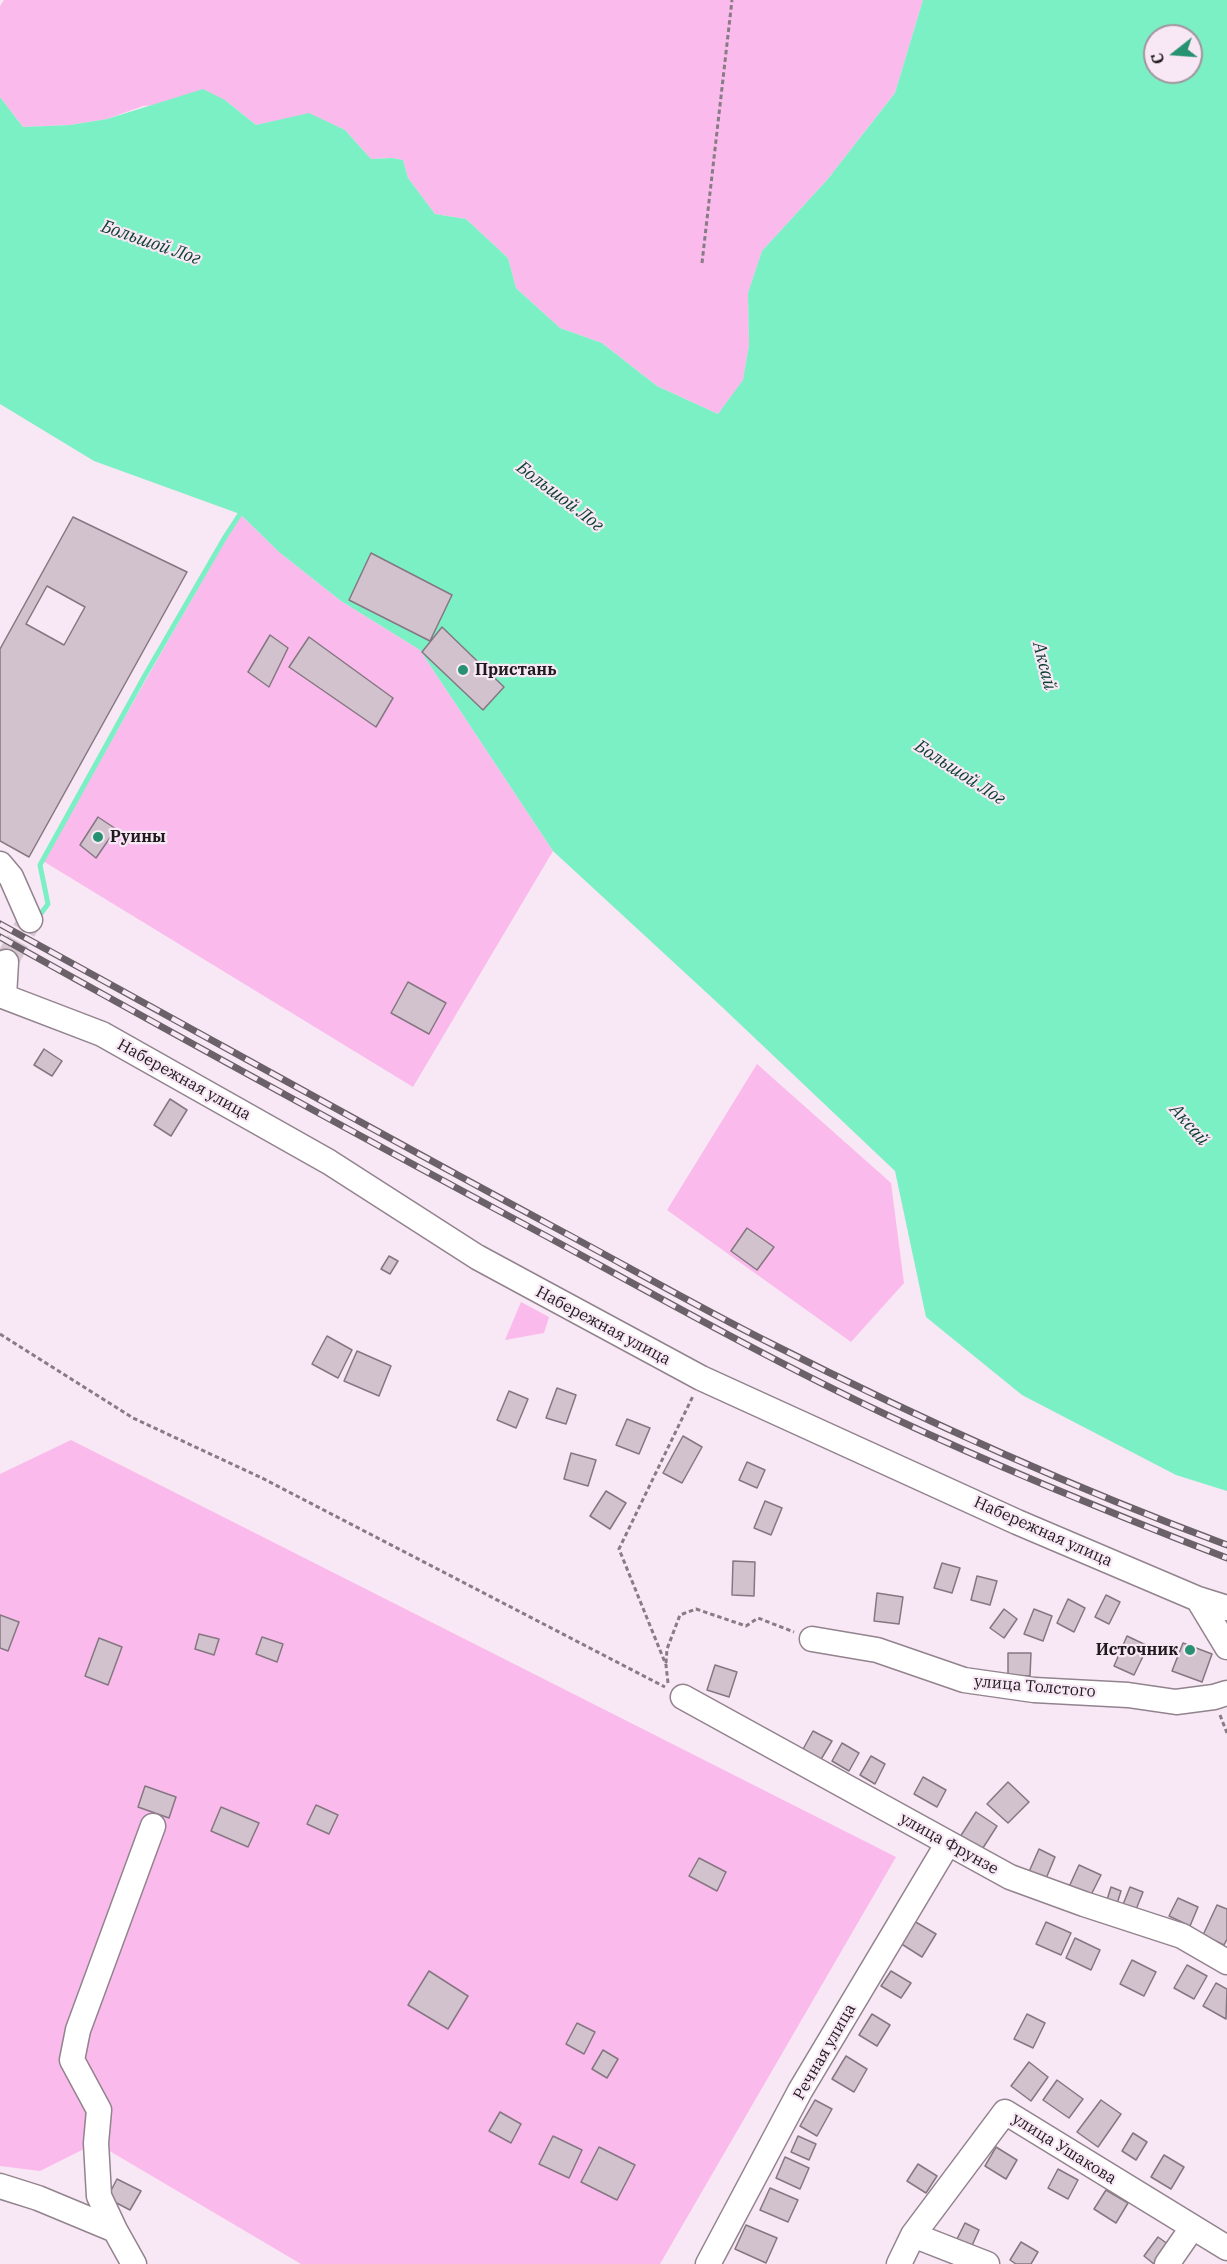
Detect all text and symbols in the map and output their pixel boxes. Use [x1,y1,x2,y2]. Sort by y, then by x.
north arrow [1143,24,1203,84]
text: С [1147,51,1169,67]
water label: Большой Лог [98,216,204,270]
water label: Большой Лог [512,457,608,537]
water label: Аксай [1028,640,1060,692]
place label: Пристань [475,660,556,680]
marker: Пристань [456,663,470,677]
water label: Большой Лог [911,736,1009,810]
place label: Руины [110,827,166,847]
marker: Руины [91,830,105,844]
street label: Набережная улица [114,1035,254,1125]
water label: Аксай [1165,1100,1213,1150]
street label: Набережная улица [532,1282,674,1370]
street label: Набережная улица [971,1493,1115,1571]
place label: Источник [1096,1640,1178,1660]
marker: Источник [1183,1643,1197,1657]
street label: улица Толстого [973,1672,1097,1702]
street label: улица Фрунзе [896,1809,1002,1879]
street label: Речная улица [790,2001,860,2103]
street label: улица Ушакова [1008,2109,1120,2189]

